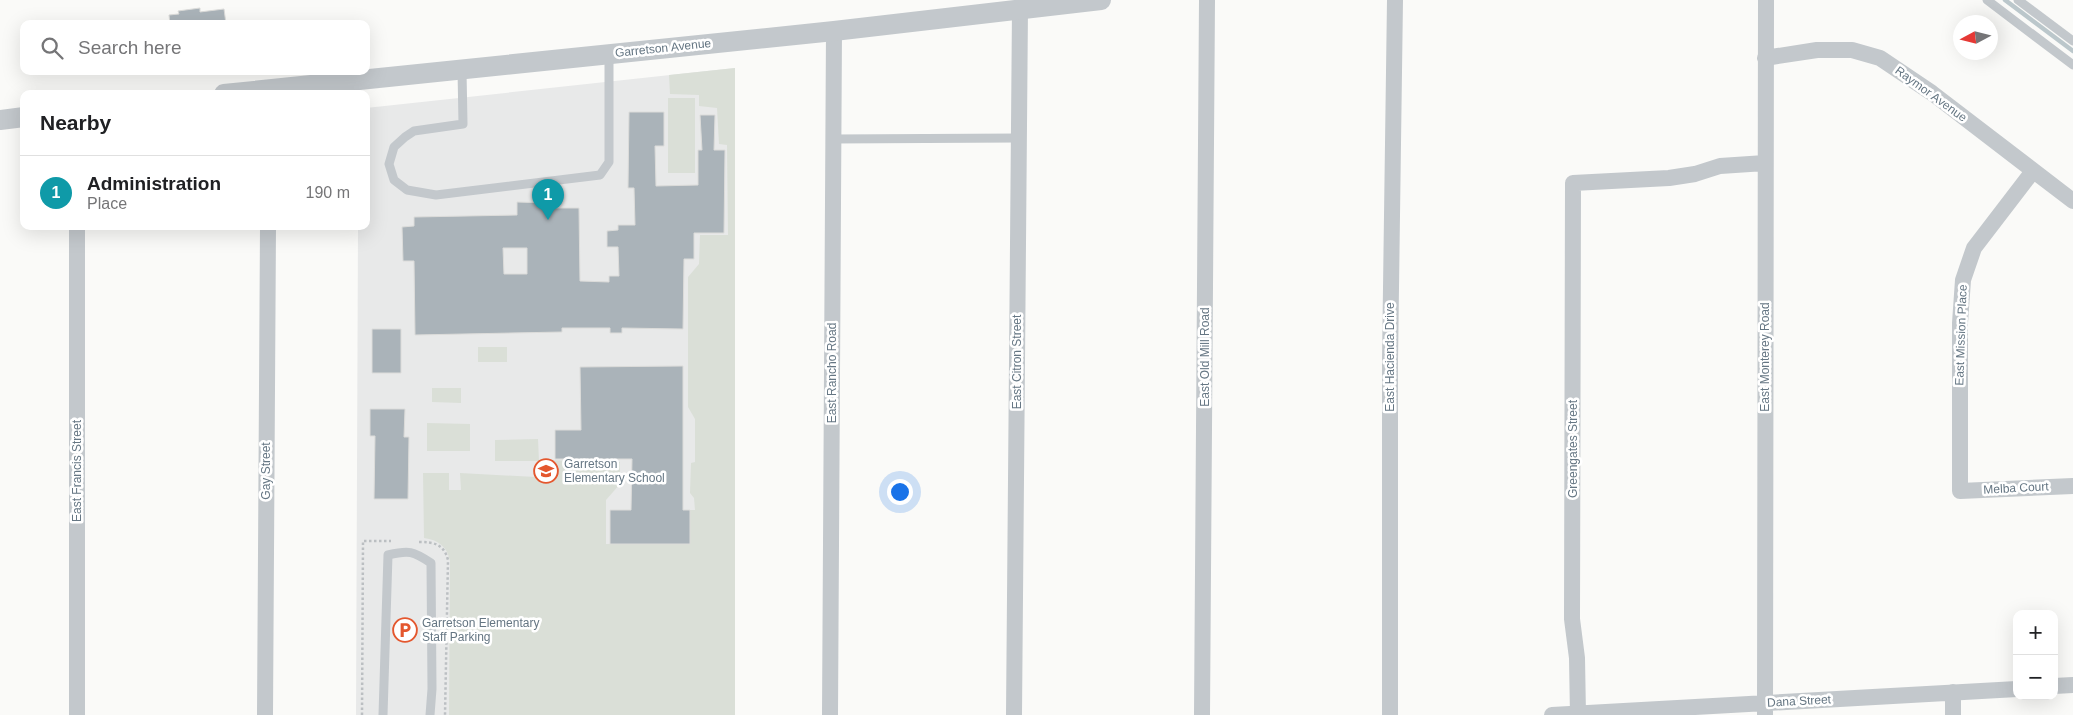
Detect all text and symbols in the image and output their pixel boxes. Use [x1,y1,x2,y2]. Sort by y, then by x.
north arrow [1953,15,1998,60]
search box [20,20,370,75]
icon: search [38,34,66,62]
street label: Garretson Avenue [614,36,712,60]
text: Search here [78,37,182,58]
street label: Raymor Avenue [1892,63,1970,125]
text: Nearby [40,111,111,134]
text: Administration [87,173,221,194]
pin: 1 [532,179,564,220]
text: 1 [52,184,60,201]
text: 190 m [306,184,350,201]
text: Place [87,195,127,212]
street label: East Mission Place [1952,284,1970,386]
street label: East Hacienda Drive [1383,302,1397,412]
street label: East Monterey Road [1758,302,1772,412]
street label: East Old Mill Road [1198,307,1212,407]
street label: East Citron Street [1010,314,1024,409]
street label: East Rancho Road [825,323,839,423]
street label: Greengates Street [1566,399,1580,498]
street label: East Francis Street [70,419,84,522]
street label: Gay Street [259,442,273,500]
place label: Garretson Elementary School [564,457,665,485]
school or university icon: Garretson Elementary School [533,458,559,484]
your location [887,479,913,505]
street label: Melba Court [1983,479,2050,497]
map controls [2013,610,2058,700]
button: + [2013,610,2058,655]
place label: Garretson Elementary Staff Parking [422,616,539,644]
parking icon: Garretson Elementary Staff Parking [392,617,418,643]
button: − [2013,655,2058,700]
street label: Dana Street [1767,692,1832,710]

